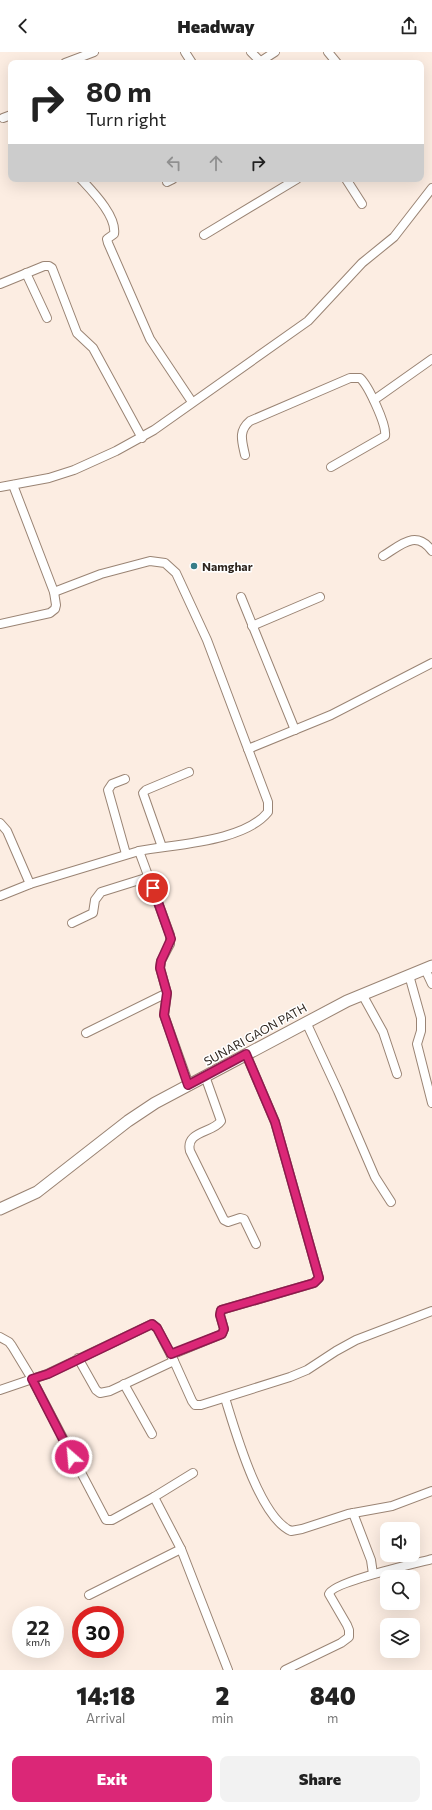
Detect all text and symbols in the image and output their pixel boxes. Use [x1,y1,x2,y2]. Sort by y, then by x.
icon: back [12,15,34,37]
text: Headway [177,15,255,37]
icon: share [398,15,420,37]
text: 80 m [86,74,152,108]
icon: right [20,76,72,128]
text: Turn right [86,108,166,130]
icon: left [163,152,185,174]
icon: ahead [205,152,227,174]
icon: right [247,152,269,174]
place label: Namghar [202,559,253,573]
marker: Namghar [189,561,199,571]
pin [136,871,170,905]
icon: arrive [142,877,164,899]
street label: SUNARI GAON PATH [201,1000,309,1068]
position arrow [51,1436,93,1478]
map controls [380,1522,420,1658]
button: sound [380,1522,420,1562]
button: search [380,1570,420,1610]
speed limit sign: 30 [72,1606,124,1658]
text: 22 [27,1615,49,1639]
button: layers [380,1618,420,1658]
text: km/h [26,1636,50,1648]
text: 14:18 [76,1681,135,1710]
text: 2 [216,1681,229,1710]
text: 840 [310,1681,356,1710]
text: Arrival [86,1710,125,1726]
text: min [211,1710,234,1726]
text: m [327,1710,338,1726]
button: Exit [12,1756,212,1802]
button: Share [220,1756,420,1802]

